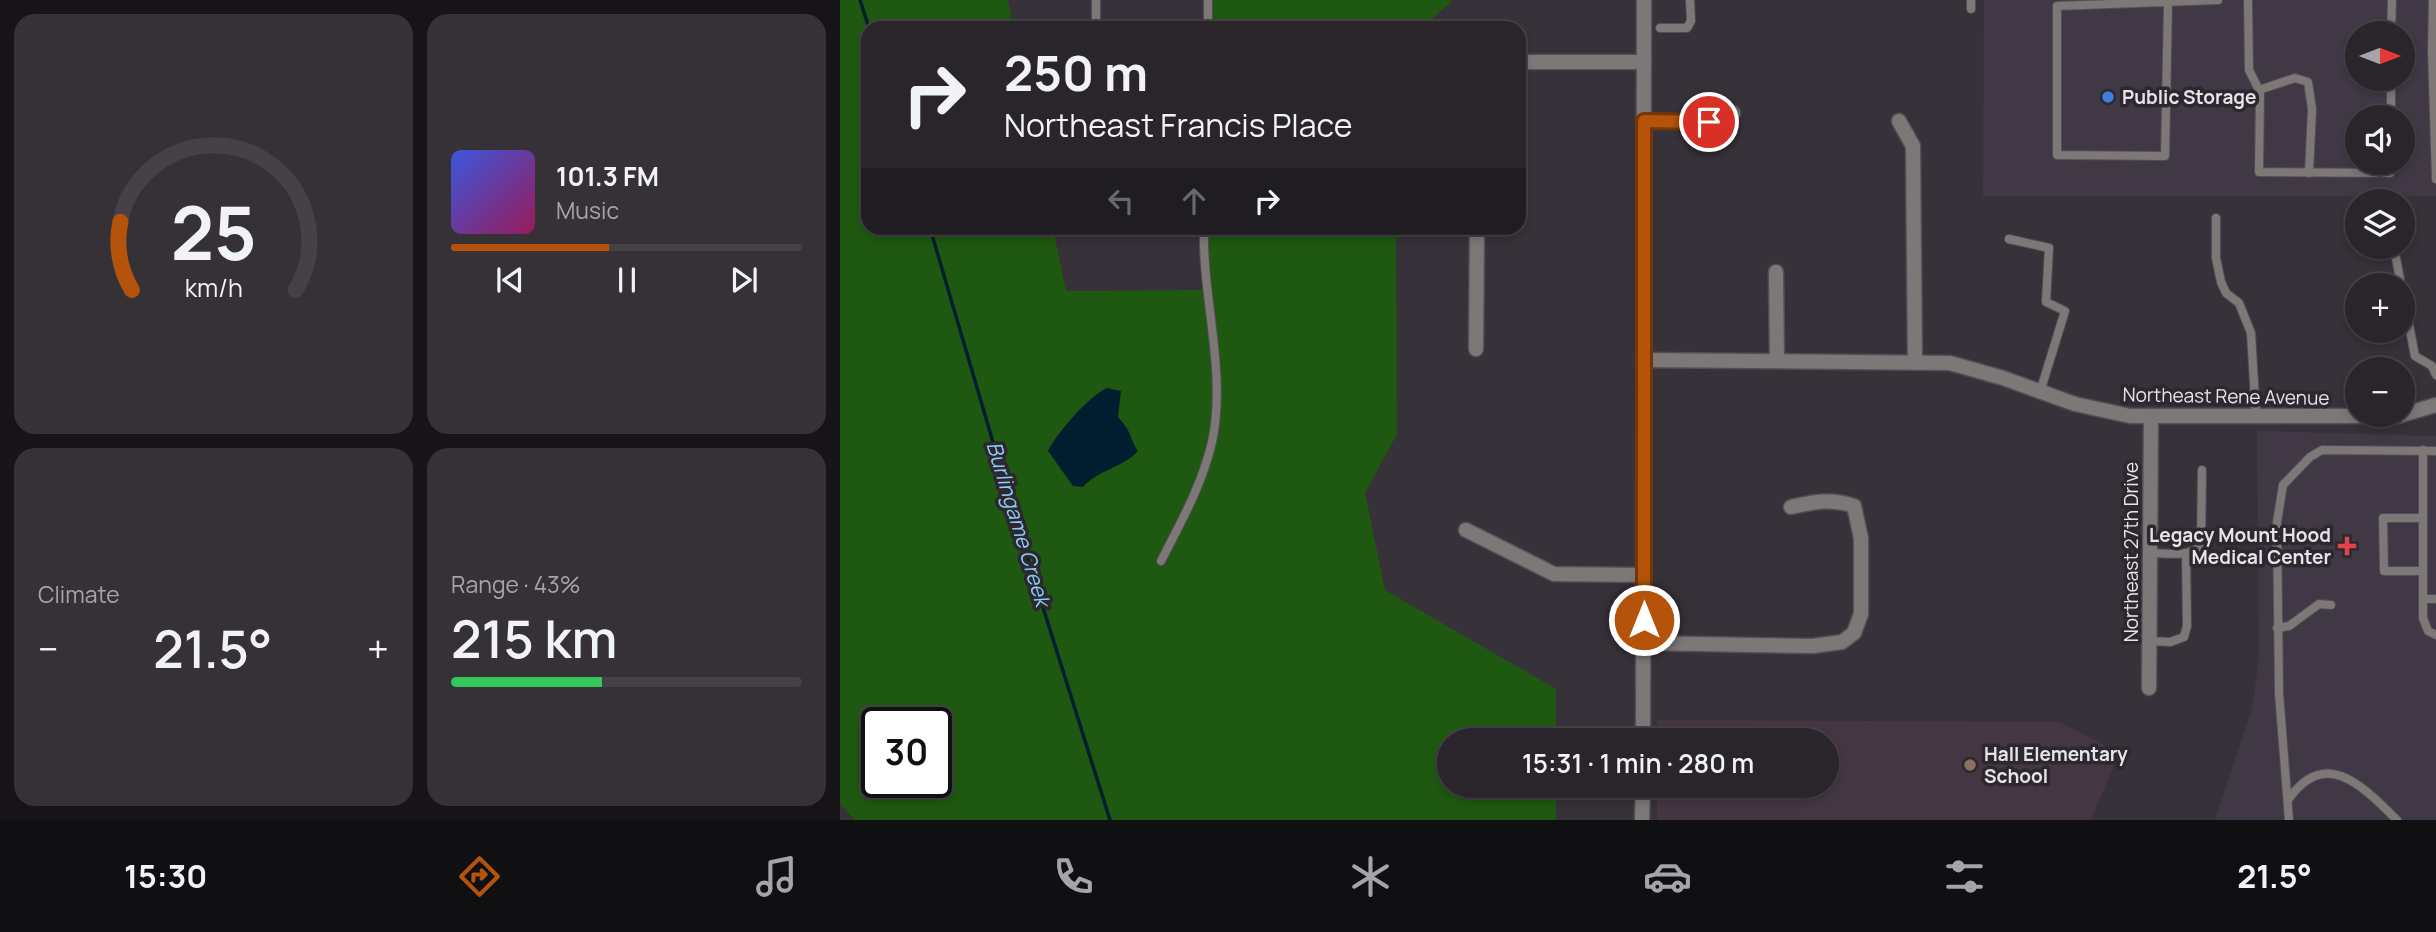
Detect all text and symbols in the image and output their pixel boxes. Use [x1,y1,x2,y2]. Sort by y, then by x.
north arrow [2345,21,2415,91]
map controls [2345,21,2415,427]
text: 250 m [1004,39,1148,106]
icon: right [889,49,980,140]
place label: Public Storage [2122,84,2256,110]
marker: Public Storage [2100,89,2116,105]
pin [1679,92,1739,152]
text: Northeast Francis Place [1004,103,1352,147]
icon: arrive [1690,103,1728,141]
button: sound [2345,105,2415,175]
text: 101.3 FM [556,158,659,194]
icon: left [1102,182,1140,220]
icon: ahead [1175,182,1213,220]
icon: right [1248,182,1286,220]
text: 25 [170,183,257,283]
button: layers [2345,189,2415,259]
text: Music [556,194,619,226]
icon: previous [491,261,529,299]
icon: pause [608,261,646,299]
icon: next [725,261,763,299]
text: km/h [184,270,243,305]
button: + [2345,273,2415,343]
button: − [2345,357,2415,427]
street label: Northeast Rene Avenue [2122,381,2330,411]
water label: Burlingame Creek [981,438,1058,612]
street label: Northeast 27th Drive [2118,462,2144,642]
place label: Legacy Mount Hood Medical Center [2149,522,2331,570]
marker: Legacy Mount Hood Medical Center [2337,536,2357,556]
text: Range · 43% [451,568,580,600]
text: Climate [38,578,120,610]
position arrow [1607,583,1681,657]
text: 215 km [451,603,617,674]
text: 21.5° [153,613,272,684]
text: − [38,622,59,674]
text: + [367,622,389,674]
speed limit sign: 30 [861,707,952,798]
place label: Hall Elementary School [1984,741,2128,789]
text: 15:31 · 1 min · 280 m [1522,745,1754,781]
marker: Hall Elementary School [1962,757,1978,773]
icon: directions [455,852,504,901]
icon: music [752,852,801,901]
icon: phone [1049,852,1098,901]
icon: climate [1346,852,1395,901]
icon: car [1643,852,1692,901]
icon: filters [1940,852,1989,901]
text: 15:30 [124,854,207,898]
text: 21.5° [2237,854,2312,898]

